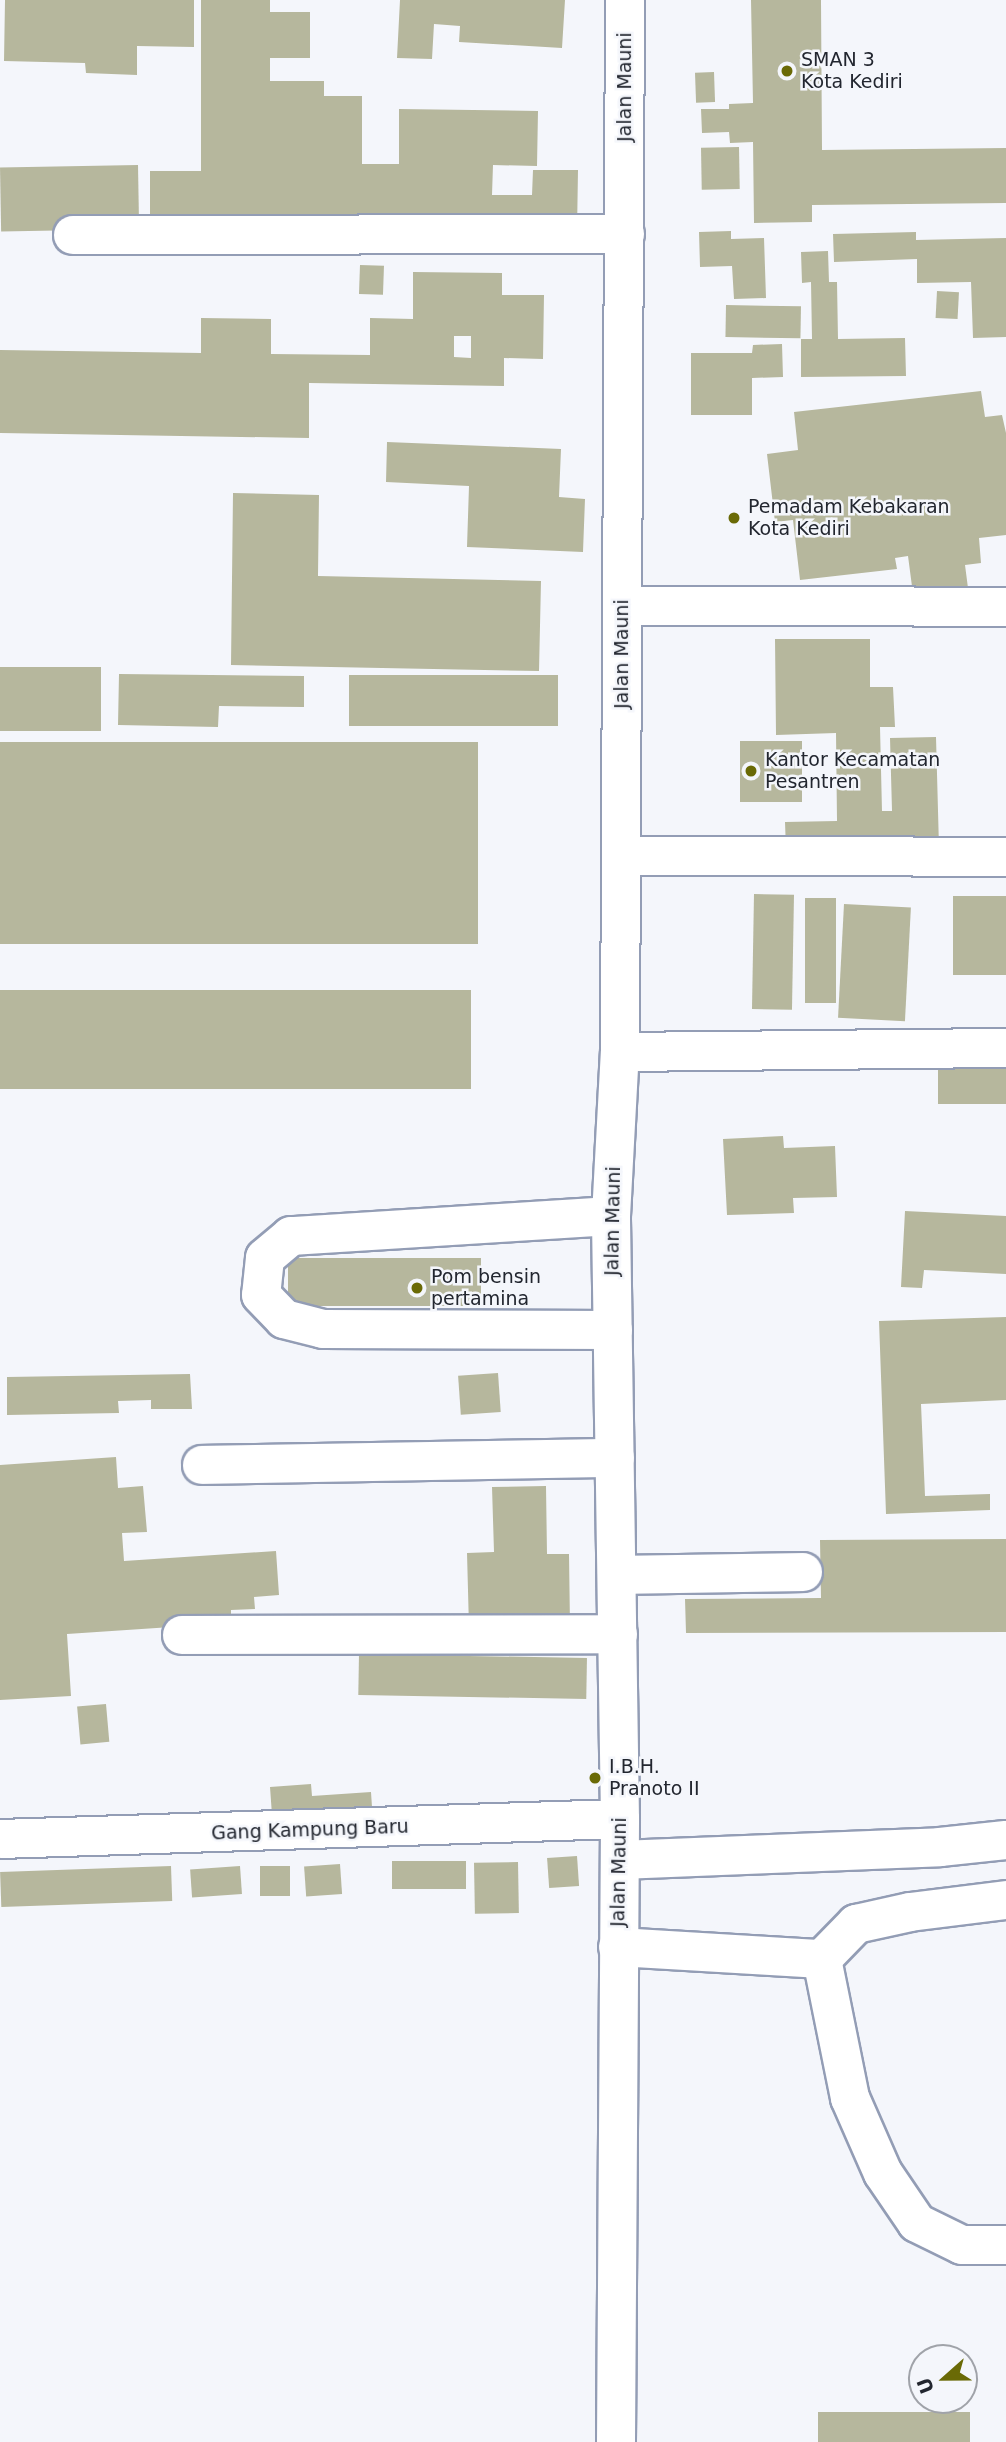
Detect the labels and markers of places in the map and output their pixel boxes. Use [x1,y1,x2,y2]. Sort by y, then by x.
place label: SMAN 3 Kota Kediri [801,49,903,93]
marker: SMAN 3 Kota Kediri [779,63,795,79]
place label: Pemadam Kebakaran Kota Kediri [748,496,950,540]
marker: Pemadam Kebakaran Kota Kediri [726,510,742,526]
place label: Kantor Kecamatan Pesantren [765,749,940,793]
marker: Kantor Kecamatan Pesantren [743,763,759,779]
place label: Pom bensin pertamina [431,1266,541,1310]
marker: Pom bensin pertamina [409,1280,425,1296]
place label: I.B.H. Pranoto II [609,1756,700,1800]
marker: I.B.H. Pranoto II [587,1770,603,1786]

